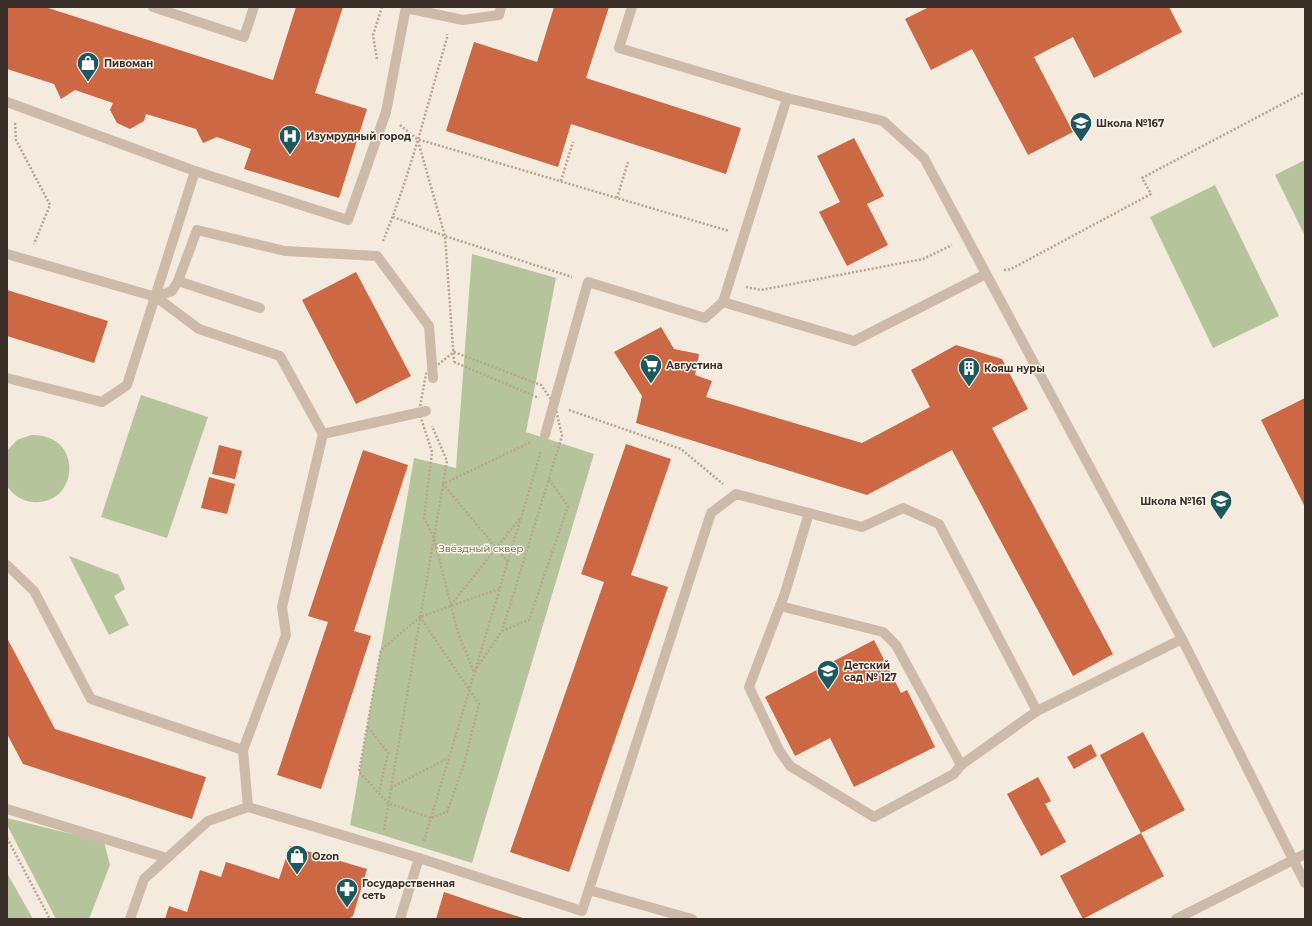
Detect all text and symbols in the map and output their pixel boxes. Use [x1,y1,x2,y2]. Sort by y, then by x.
shop icon: Пивоман [75,50,101,83]
place label: Пивоман [104,57,153,70]
school or university icon: Школа №167 [1068,110,1094,143]
place label: Школа №167 [1096,117,1164,130]
hospital icon: Изумрудный город [277,123,303,156]
place label: Изумрудный город [306,130,411,143]
supermarket icon: Августина [638,352,664,385]
building icon: Кояш нуры [956,355,982,388]
place label: Августина [666,359,723,372]
place label: Кояш нуры [984,362,1045,375]
school or university icon: Школа №161 [1208,488,1234,521]
place label: Школа №161 [1140,495,1206,508]
park label: Звёздный сквер [439,542,524,555]
school or university icon: Детский сад № 127 [815,658,841,691]
place label: Детский сад № 127 [844,659,897,684]
shop icon: Ozon [284,843,310,876]
place label: Ozon [312,850,339,863]
pharmacy icon: Государственная сеть [334,876,360,909]
place label: Государственная сеть [362,877,455,902]

